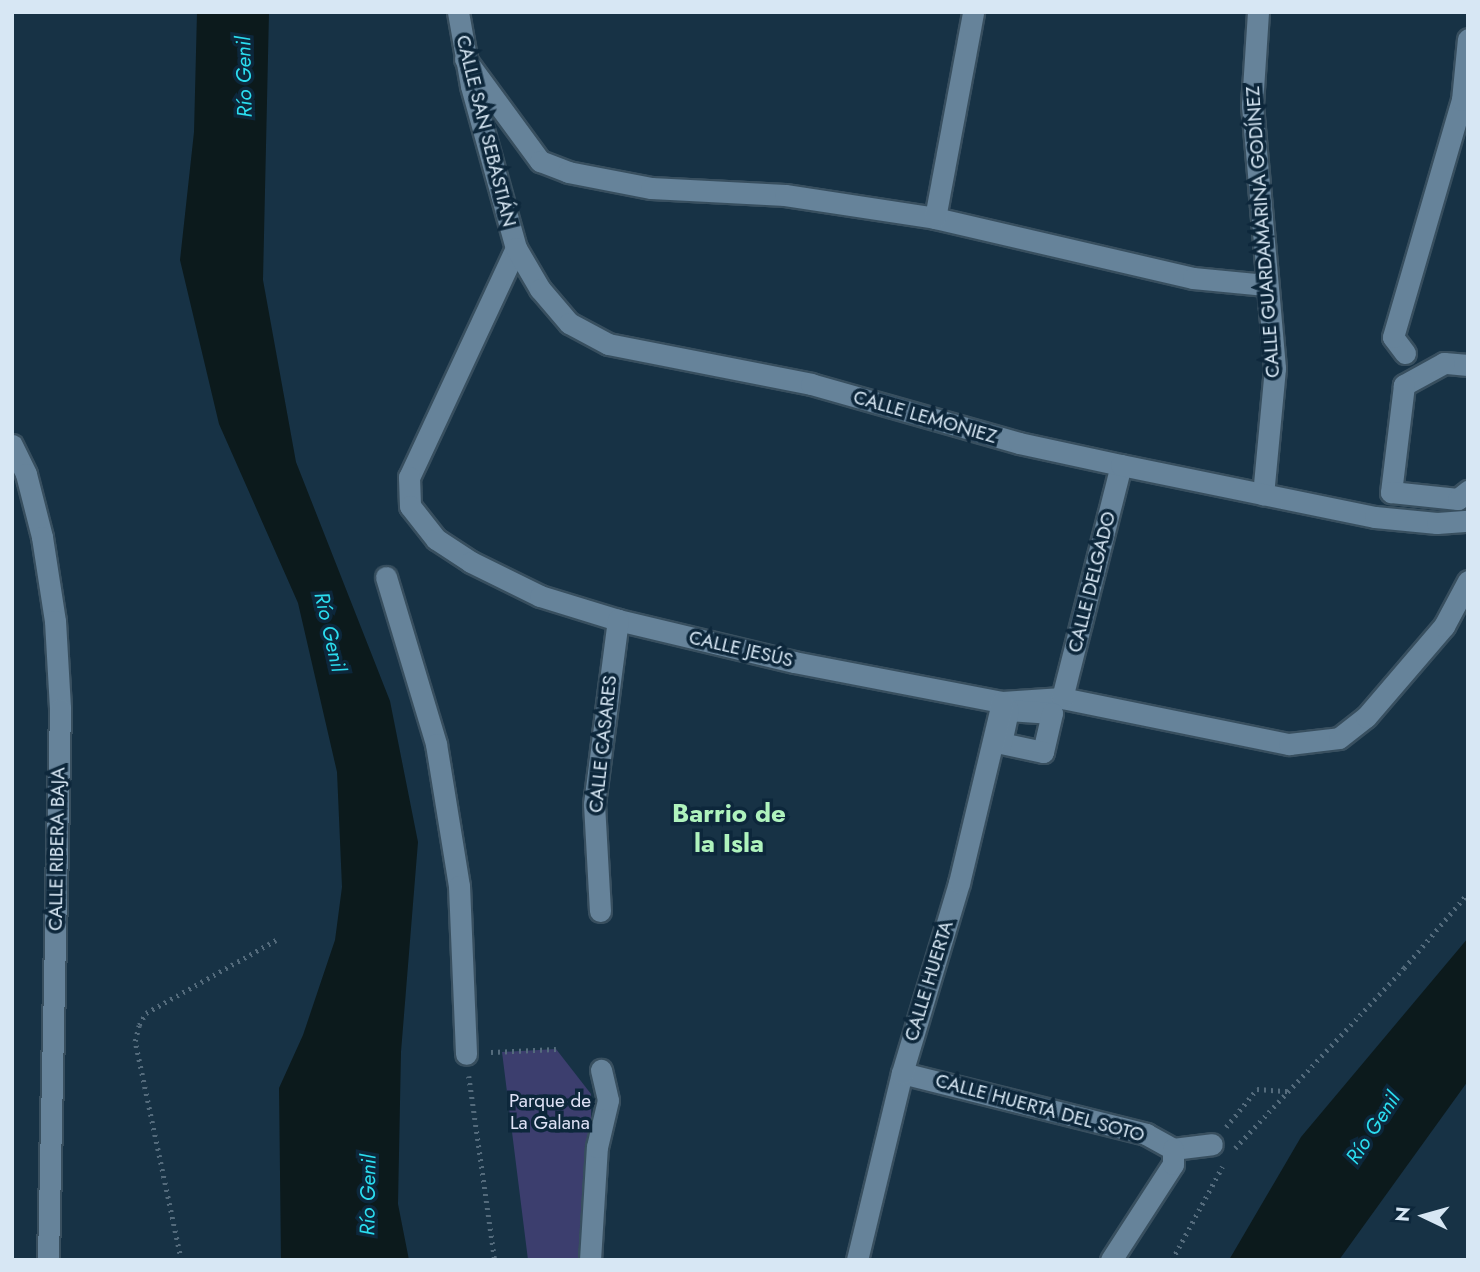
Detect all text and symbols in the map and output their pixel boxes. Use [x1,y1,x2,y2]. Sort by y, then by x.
street label: CALLE SAN SEBASTIÁN [451,33,521,229]
water label: Río Genil [231,36,257,118]
street label: CALLE GUARDAMARINA GODÍNEZ [1241,85,1285,379]
street label: CALLE LEMONIEZ [851,386,999,448]
street label: CALLE DELGADO [1063,509,1121,655]
water label: Río Genil [309,590,351,674]
street label: CALLE JESÚS [687,626,795,672]
street label: CALLE CASARES [584,674,622,814]
street label: CALLE RIBERA BAJA [44,767,70,931]
district label: Barrio de la Isla [672,798,786,860]
street label: CALLE HUERTA [900,918,958,1044]
street label: CALLE HUERTA DEL SOTO [933,1069,1147,1147]
water label: Río Genil [1340,1087,1406,1169]
park label: Parque de La Galana [509,1090,591,1134]
water label: Río Genil [355,1154,381,1236]
north arrow [1389,1181,1459,1251]
text: N [1388,1205,1417,1223]

